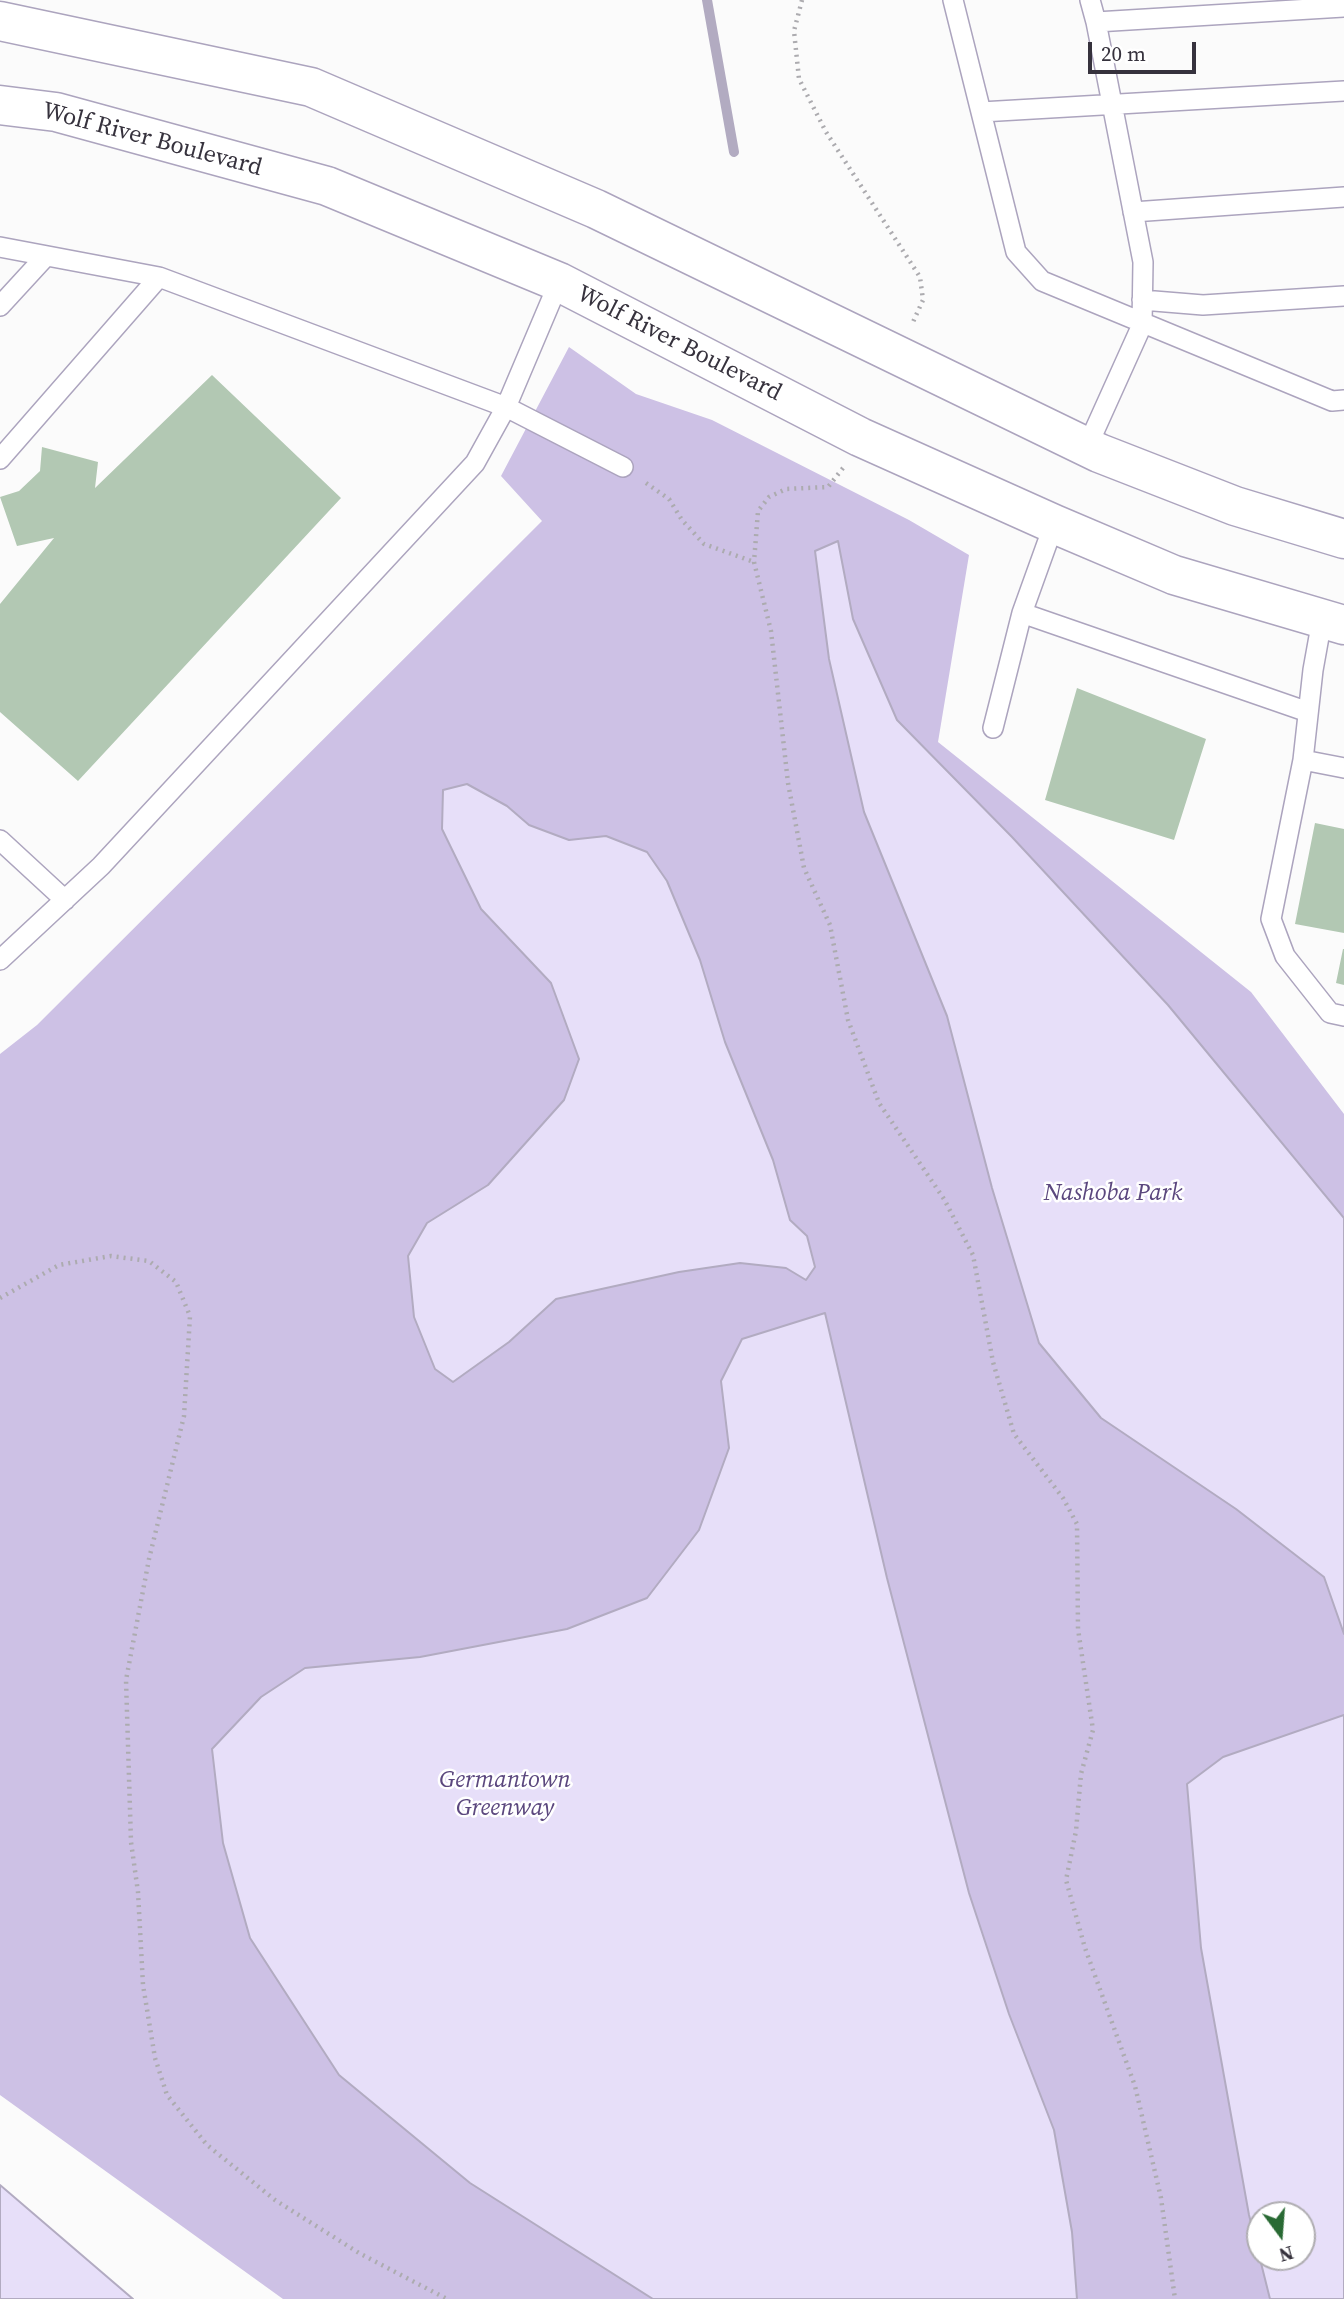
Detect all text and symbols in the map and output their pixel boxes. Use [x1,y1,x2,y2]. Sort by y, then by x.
scale bar [1092,28,1200,72]
text: 20 m [1101,39,1146,68]
street label: Wolf River Boulevard [39,97,265,183]
street label: Wolf River Boulevard [572,280,786,408]
park label: Nashoba Park [1044,1180,1182,1208]
park label: Germantown Greenway [439,1767,571,1823]
north arrow [1246,2201,1316,2271]
text: N [1276,2240,1296,2269]

